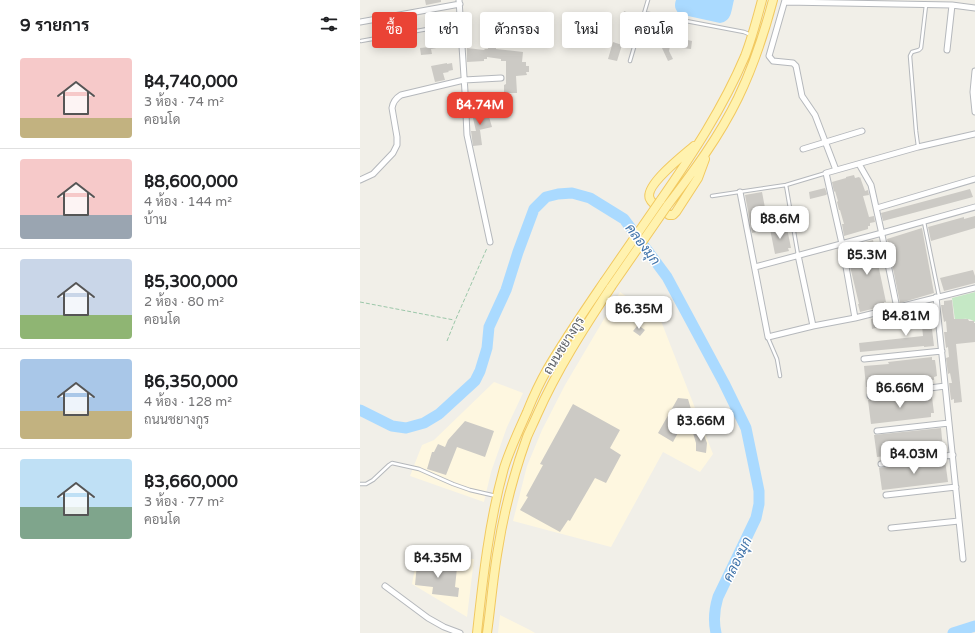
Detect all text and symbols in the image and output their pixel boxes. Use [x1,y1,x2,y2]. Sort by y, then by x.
chip: ซื้อ [372,12,417,48]
chip: เช่า [425,12,472,48]
chip: ตัวกรอง [480,12,554,48]
chip: ใหม่ [562,12,612,48]
chip: คอนโด [620,12,688,48]
icon: filters [318,13,340,35]
text: 9 รายการ [20,15,90,36]
text: ฿4,740,000 [144,71,238,92]
icon: home [52,74,100,122]
pin: ฿4.74M [447,92,513,126]
text: 3 ห้อง · 74 m² [144,94,224,110]
text: ฿4.74M [456,97,504,113]
text: คอนโด [144,112,180,128]
text: ฿8,600,000 [144,171,238,192]
icon: home [52,175,100,223]
text: 4 ห้อง · 144 m² [144,194,232,210]
pin: ฿8.6M [752,206,808,240]
text: ฿8.6M [760,211,800,227]
text: บ้าน [144,212,167,228]
water label: คลองมุก [621,220,664,269]
pin: ฿5.3M [839,242,895,276]
text: ฿5.3M [847,247,887,263]
text: ฿5,300,000 [144,271,238,292]
icon: home [52,275,100,323]
text: 2 ห้อง · 80 m² [144,294,224,310]
pin: ฿6.35M [606,296,672,330]
text: ฿6.35M [615,301,663,317]
pin: ฿4.81M [873,303,939,337]
text: ฿4.81M [882,308,930,324]
text: คอนโด [144,312,180,328]
street label: ถนนชยางกูร [540,314,589,378]
text: ฿6,350,000 [144,371,238,392]
icon: home [52,375,100,423]
pin: ฿6.66M [867,375,933,409]
text: ฿6.66M [876,380,924,396]
text: 4 ห้อง · 128 m² [144,394,232,410]
pin: ฿3.66M [668,408,734,442]
text: ถนนชยางกูร [144,412,209,428]
text: ฿3.66M [677,413,725,429]
pin: ฿4.03M [881,441,947,475]
text: ฿4.03M [890,446,938,462]
text: ฿3,660,000 [144,471,238,492]
icon: home [52,475,100,523]
text: 3 ห้อง · 77 m² [144,494,224,510]
text: คอนโด [144,512,180,528]
water label: คลองมุก [719,534,756,585]
pin: ฿4.35M [405,545,471,579]
text: ฿4.35M [414,550,462,566]

